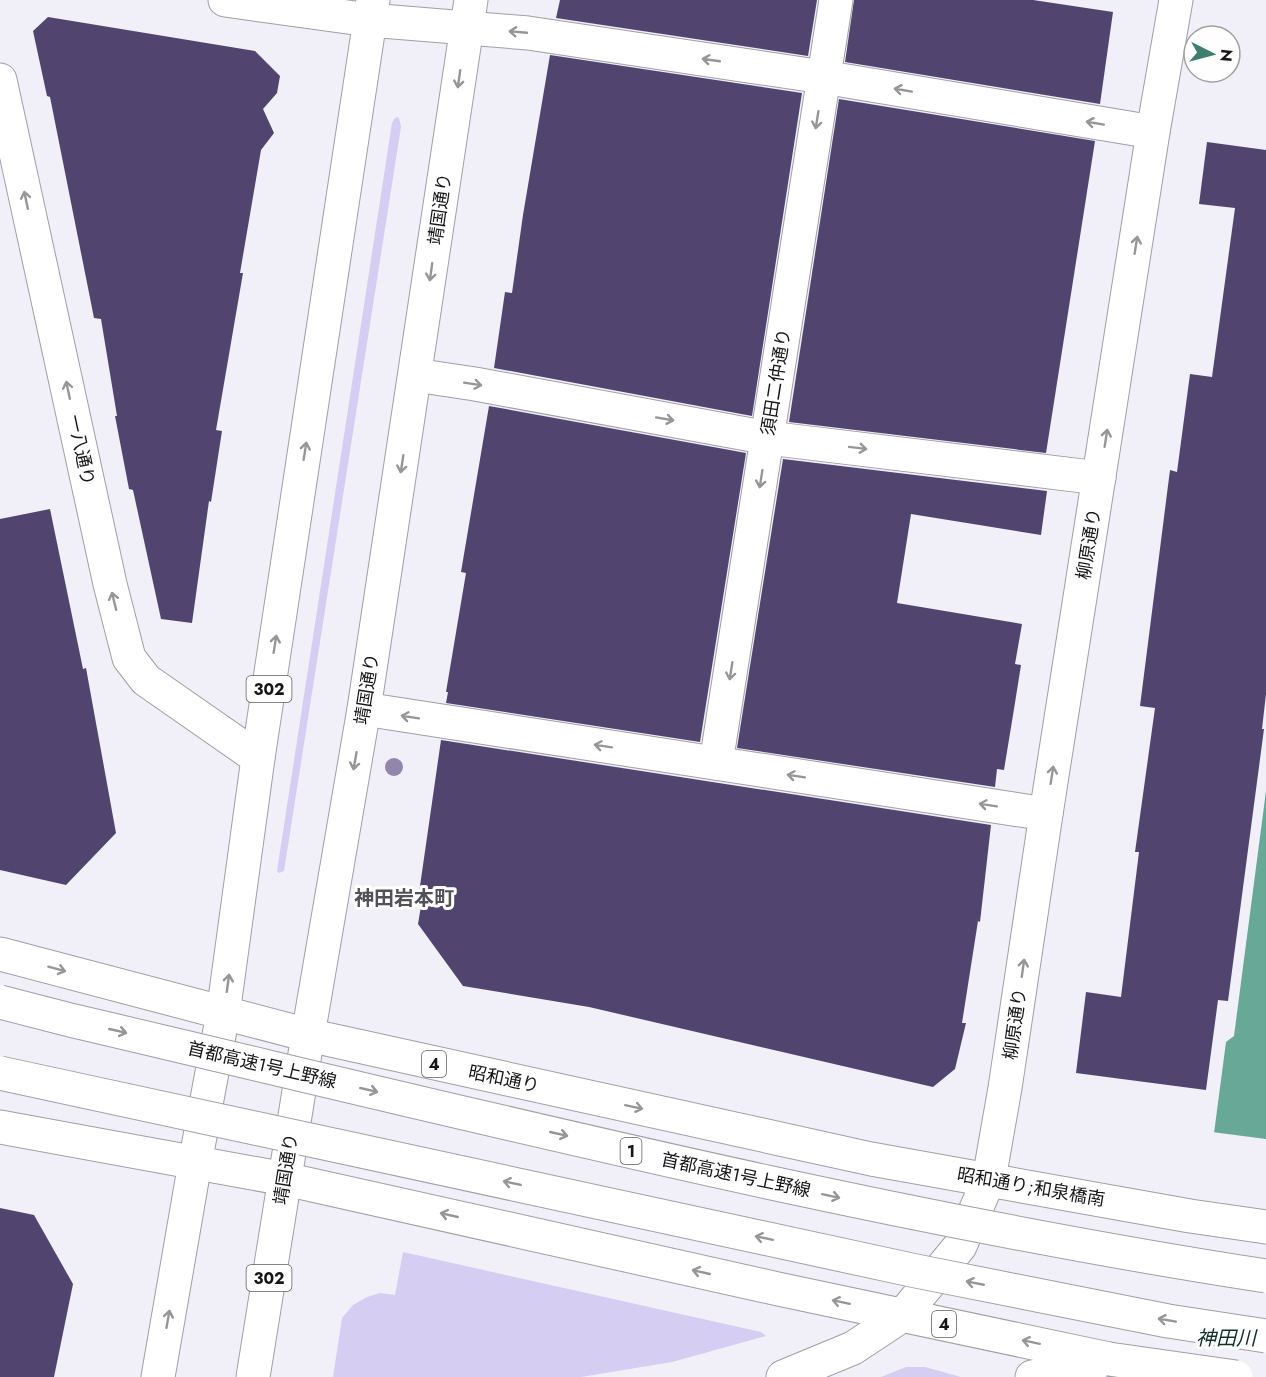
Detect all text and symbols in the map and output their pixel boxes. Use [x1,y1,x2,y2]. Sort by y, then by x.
north arrow [1182,24,1242,84]
one-way arrow [508,26,528,37]
text: N [1214,48,1239,63]
one-way arrow [701,54,721,65]
one-way arrow [453,68,464,88]
one-way arrow [894,84,914,95]
one-way arrow [811,110,822,129]
one-way arrow [1086,117,1106,128]
street label: 靖国通り [422,172,458,246]
one-way arrow [20,191,31,210]
one-way arrow [1130,235,1141,255]
one-way arrow [425,261,436,281]
street label: 須田二仲通り [755,327,797,437]
one-way arrow [463,379,483,390]
one-way arrow [62,381,74,400]
street label: 一八通り [61,412,101,488]
one-way arrow [655,414,674,425]
one-way arrow [1100,428,1111,448]
one-way arrow [299,442,310,462]
one-way arrow [847,443,867,454]
one-way arrow [396,454,407,474]
one-way arrow [756,468,767,488]
street label: 柳原通り [1071,506,1107,582]
one-way arrow [108,592,120,611]
one-way arrow [270,635,281,654]
street label: 靖国通り [349,651,385,727]
one-way arrow [725,661,736,681]
road number: 302 [246,676,292,702]
one-way arrow [401,711,421,722]
one-way arrow [594,740,613,751]
one-way arrow [350,750,361,770]
one-way arrow [1047,766,1058,786]
one-way arrow [786,770,806,781]
one-way arrow [979,800,999,811]
district label: 神田岩本町 [354,884,454,913]
one-way arrow [1018,959,1029,979]
one-way arrow [47,964,66,975]
one-way arrow [222,973,233,993]
street label: 柳原通り [997,987,1033,1061]
one-way arrow [108,1026,127,1038]
street label: 首都高速1号上野線 [185,1035,339,1095]
road number: 4 [422,1051,446,1077]
street label: 昭和通り [466,1059,542,1099]
one-way arrow [359,1085,378,1096]
one-way arrow [624,1102,643,1113]
one-way arrow [549,1129,568,1141]
street label: 靖国通り [268,1131,304,1207]
road number: 1 [620,1138,642,1164]
street label: 首都高速1号上野線 [659,1146,813,1204]
street label: 昭和通り;和泉橋南 [955,1161,1107,1213]
one-way arrow [503,1177,522,1188]
one-way arrow [821,1190,840,1202]
one-way arrow [440,1209,459,1221]
one-way arrow [755,1231,774,1243]
road number: 302 [246,1265,292,1291]
one-way arrow [692,1266,711,1277]
one-way arrow [966,1277,986,1288]
one-way arrow [831,1296,850,1308]
one-way arrow [163,1310,174,1330]
road number: 4 [932,1311,956,1337]
one-way arrow [1157,1314,1177,1325]
water label: 神田川 [1196,1324,1258,1353]
one-way arrow [1022,1336,1041,1348]

